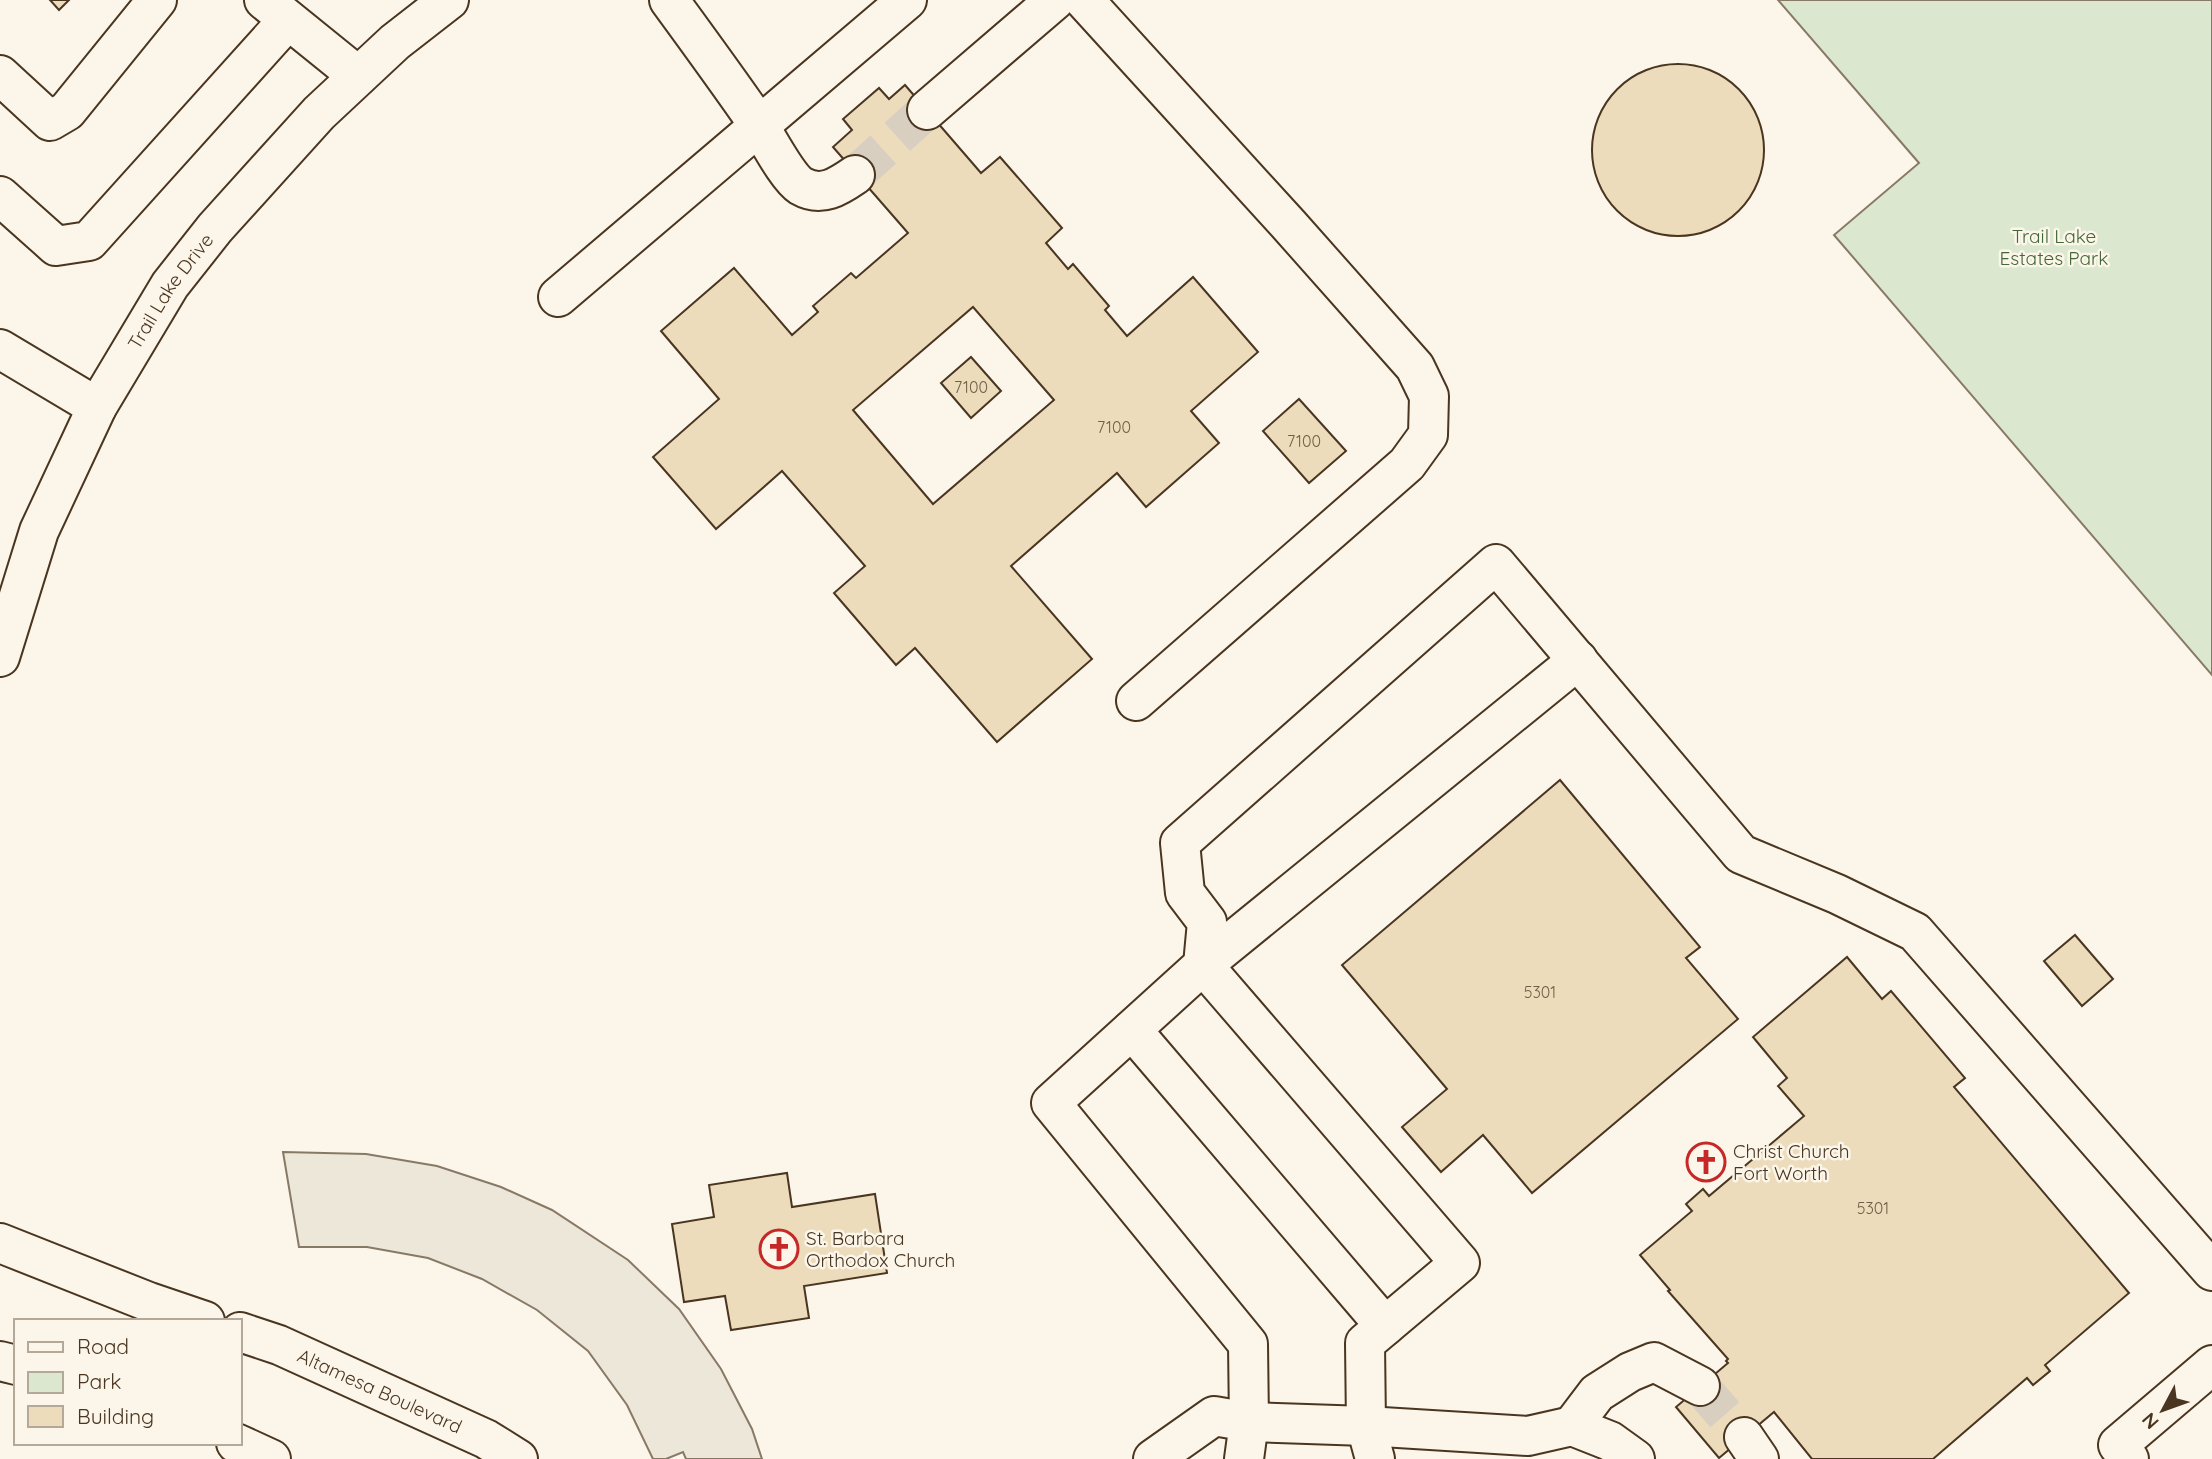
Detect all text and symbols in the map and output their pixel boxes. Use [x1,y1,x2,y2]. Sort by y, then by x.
park label: Trail Lake Estates Park [1999,224,2109,270]
street label: Trail Lake Drive [122,228,218,354]
house number: 7100 [954,377,988,397]
house number: 7100 [1097,417,1131,437]
house number: 7100 [1287,431,1321,451]
house number: 5301 [1524,982,1556,1002]
place label: Christ Church Fort Worth [1733,1139,1850,1185]
church icon: Christ Church Fort Worth [1685,1141,1727,1183]
house number: 5301 [1857,1198,1889,1218]
place label: St. Barbara Orthodox Church [806,1226,955,1272]
church icon: St. Barbara Orthodox Church [758,1228,800,1270]
legend [14,1319,242,1445]
text: Road [77,1333,129,1359]
street label: Altamesa Boulevard [294,1343,466,1439]
text: Park [77,1368,121,1394]
north arrow [2128,1375,2198,1445]
text: Building [77,1403,154,1429]
text: N [2137,1408,2164,1434]

